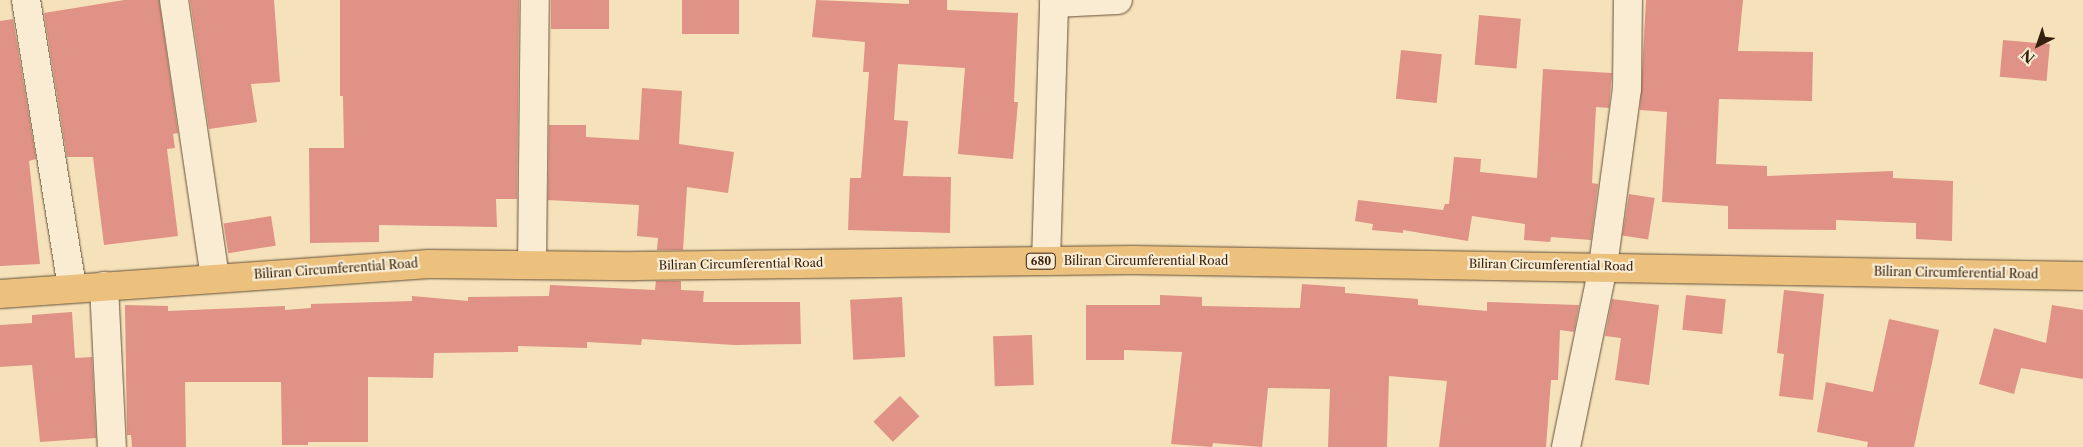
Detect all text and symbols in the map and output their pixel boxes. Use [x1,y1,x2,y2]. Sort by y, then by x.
north arrow [2013,20,2063,70]
text: N [2018,46,2039,67]
road number: 680 [1025,252,1057,270]
street label: Biliran Circumferential Road [1064,254,1228,268]
street label: Biliran Circumferential Road [659,255,823,273]
street label: Biliran Circumferential Road [253,256,419,282]
street label: Biliran Circumferential Road [1469,256,1633,274]
street label: Biliran Circumferential Road [1874,264,2038,282]

